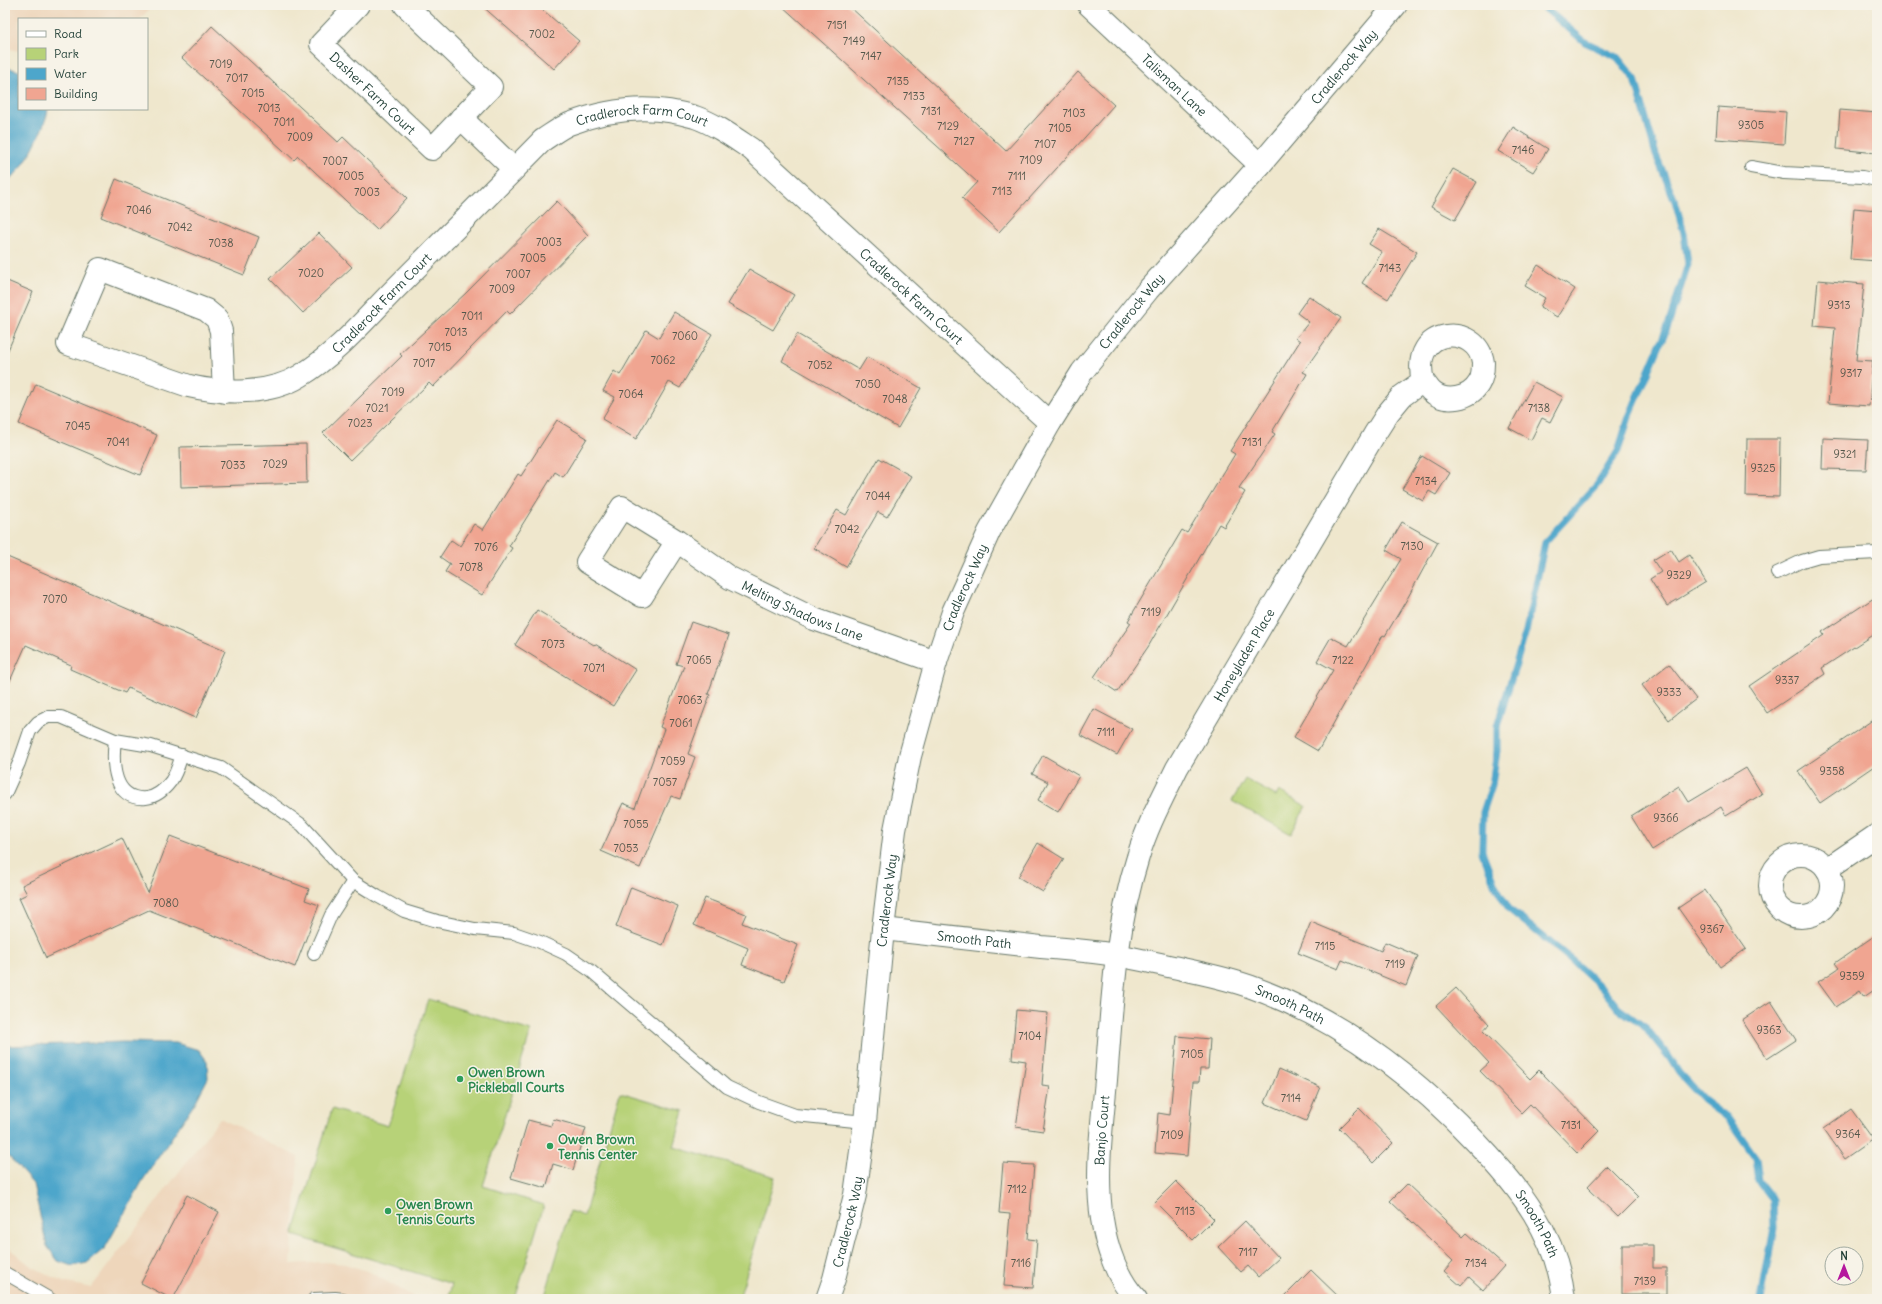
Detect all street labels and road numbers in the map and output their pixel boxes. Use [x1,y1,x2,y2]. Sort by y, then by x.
street label: Cradlerock Way [1307,26,1381,108]
street label: Dasher Farm Court [326,48,420,139]
street label: Talisman Lane [1138,51,1210,120]
street label: Cradlerock Farm Court [574,101,712,131]
street label: Cradlerock Farm Court [856,245,967,349]
street label: Cradlerock Farm Court [329,249,436,357]
street label: Cradlerock Way [1096,270,1168,353]
street label: Cradlerock Way [939,541,992,634]
street label: Melting Shadows Lane [739,577,865,645]
street label: Honeyladen Place [1210,605,1279,705]
street label: Cradlerock Way [873,853,901,948]
street label: Smooth Path [936,927,1013,953]
street label: Smooth Path [1253,981,1328,1028]
street label: Banjo Court [1091,1094,1114,1166]
street label: Cradlerock Way [829,1175,867,1270]
street label: Smooth Path [1511,1187,1562,1261]

